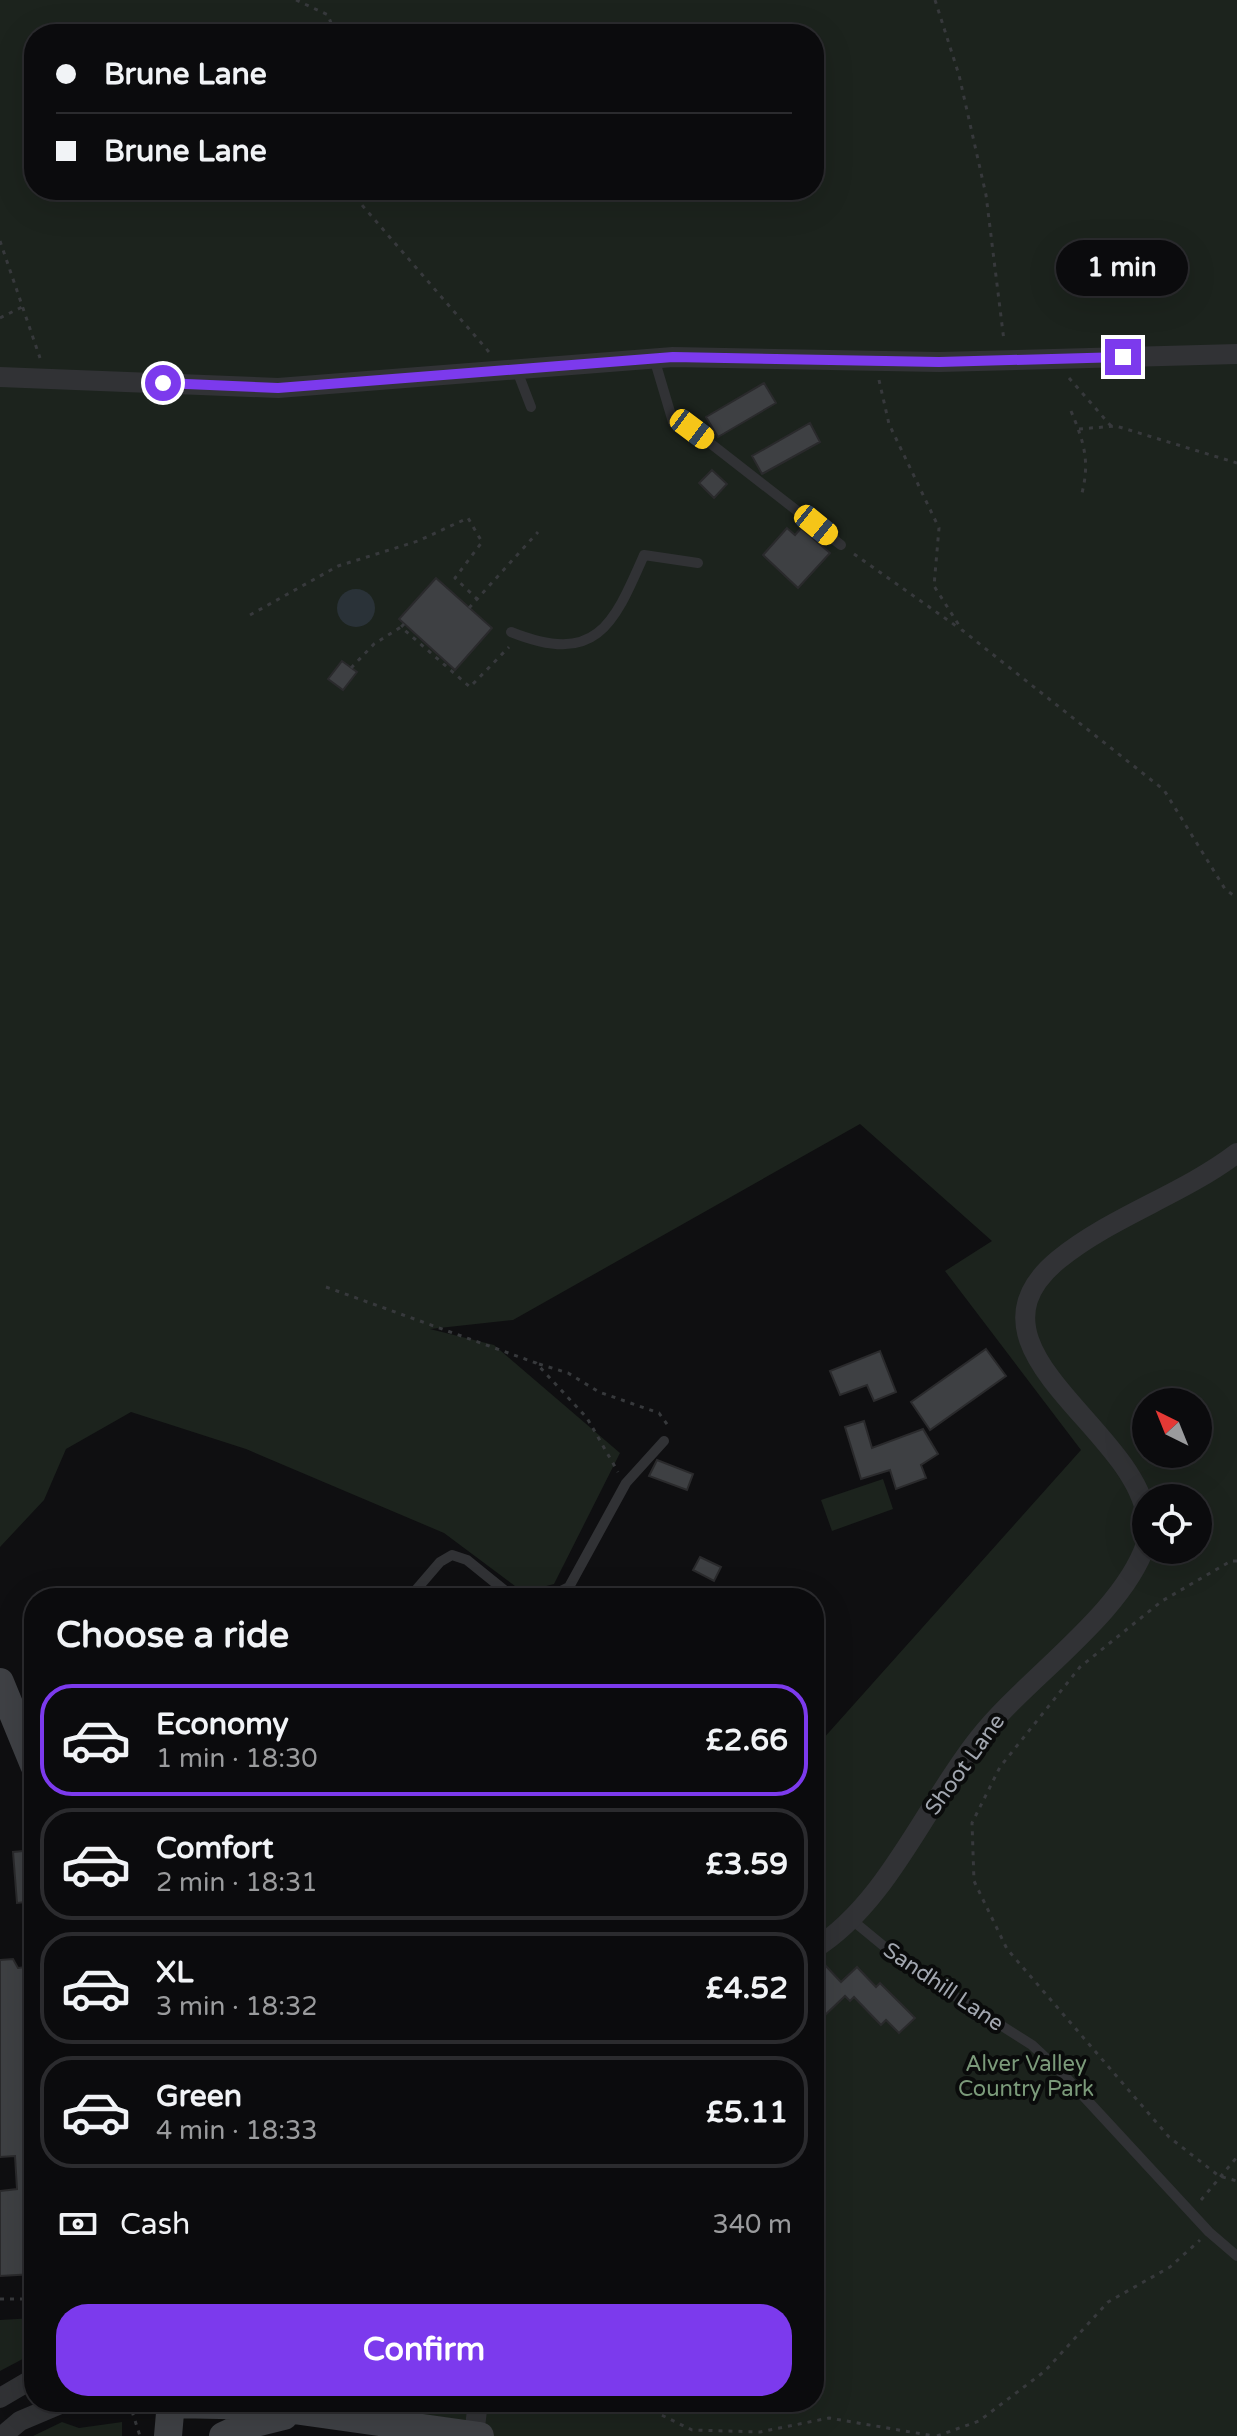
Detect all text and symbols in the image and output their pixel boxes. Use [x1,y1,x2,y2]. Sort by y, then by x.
text: Brune Lane [104,56,267,93]
text: Brune Lane [104,133,267,170]
callout: 1 min [1057,241,1189,297]
text: 1 min [1087,252,1157,283]
route end [1105,339,1141,375]
route start [145,365,181,401]
car [666,405,718,453]
car [790,501,842,549]
north arrow [1132,1388,1212,1468]
map controls [1132,1388,1212,1564]
button: locate [1132,1484,1212,1564]
text: Choose a ride [56,1614,289,1657]
icon: car [60,1704,132,1776]
text: Economy [156,1706,289,1743]
street label: Shoot Lane [919,1709,1010,1820]
text: £2.66 [706,1722,788,1759]
text: 1 min · 18:30 [156,1743,318,1774]
icon: car [60,1828,132,1900]
text: Comfort [156,1830,274,1867]
text: £3.59 [706,1846,788,1883]
text: 2 min · 18:31 [156,1867,318,1898]
street label: Sandhill Lane [878,1937,1009,2037]
icon: car [60,1952,132,2024]
text: XL [156,1954,193,1991]
text: £4.52 [706,1970,788,2007]
text: 3 min · 18:32 [156,1991,318,2022]
park label: Alver Valley Country Park [958,2051,1094,2102]
icon: car [60,2076,132,2148]
text: Green [156,2078,242,2115]
text: £5.11 [706,2094,788,2131]
text: 4 min · 18:33 [156,2115,318,2146]
icon: cash [56,2202,100,2246]
text: Cash [120,2206,190,2243]
text: 340 m [712,2209,792,2240]
button: Confirm [56,2304,792,2396]

